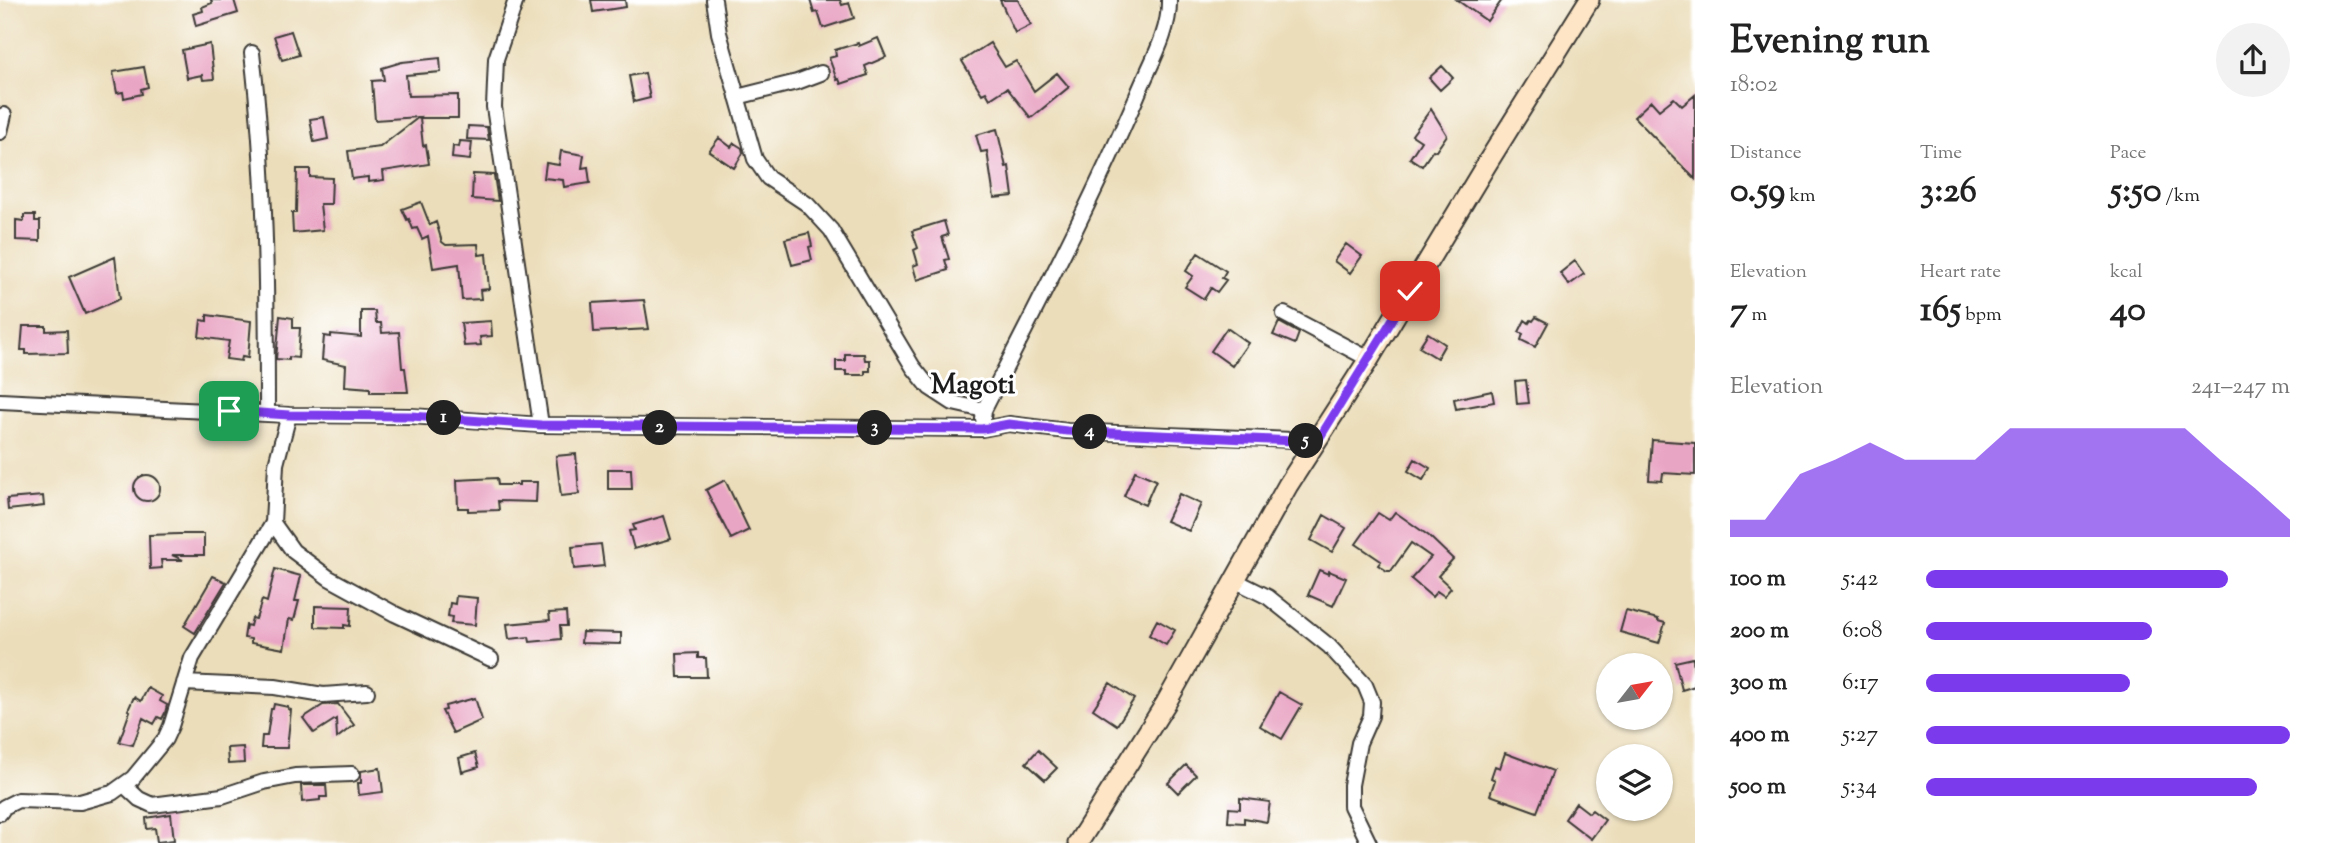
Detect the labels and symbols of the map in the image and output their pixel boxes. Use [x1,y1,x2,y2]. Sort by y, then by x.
pin [1380,261,1440,321]
district label: Magoti [931,366,1015,406]
pin [199,381,259,441]
pin: 1 [426,400,462,436]
pin: 2 [642,410,678,446]
pin: 3 [858,410,892,446]
pin: 4 [1072,414,1108,450]
pin: 5 [1288,424,1324,458]
north arrow [1596,653,1673,730]

